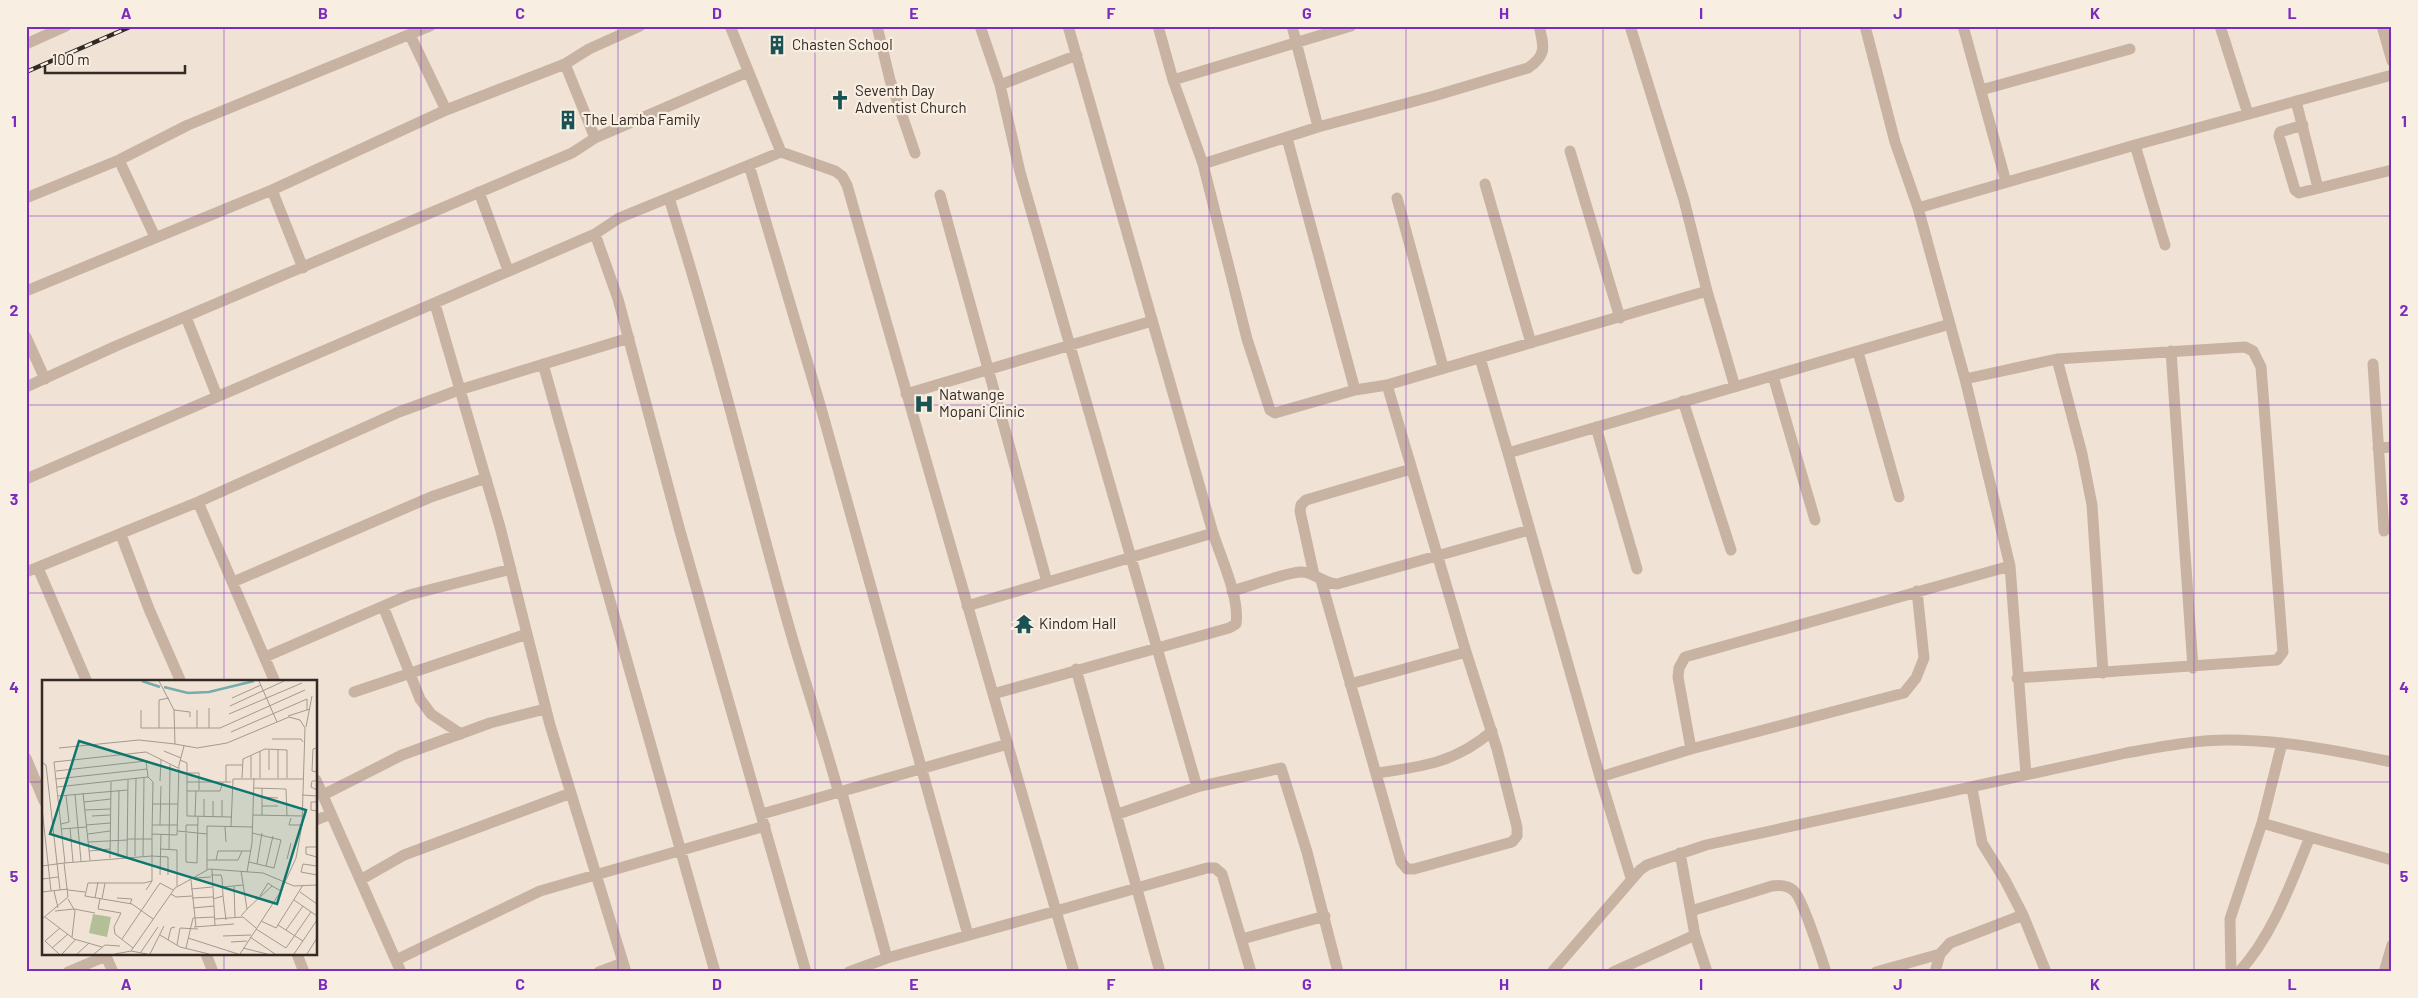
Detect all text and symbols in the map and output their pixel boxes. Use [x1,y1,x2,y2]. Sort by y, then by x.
text: A [121,3,132,22]
text: B [318,3,328,22]
text: C [515,3,525,22]
text: D [712,3,722,22]
text: E [909,3,919,22]
text: F [1107,3,1116,22]
text: G [1302,3,1312,22]
text: H [1499,3,1509,22]
text: I [1699,3,1703,22]
text: J [1893,3,1903,22]
text: K [2090,3,2100,22]
text: L [2287,3,2297,22]
building icon: Chasten School [766,34,788,56]
place label: Chasten School [792,35,893,53]
scale bar [45,42,185,74]
text: 100 m [52,50,90,68]
place label: Seventh Day Adventist Church [855,81,967,116]
church icon: Seventh Day Adventist Church [829,89,851,111]
building icon: The Lamba Family [557,109,579,131]
place label: The Lamba Family [583,110,700,128]
text: 1 [11,111,17,130]
text: 1 [2401,111,2407,130]
text: 2 [10,300,19,319]
text: 2 [2400,300,2409,319]
place label: Natwange Mopani Clinic [939,385,1025,420]
hospital icon: Natwange Mopani Clinic [913,393,935,415]
text: 3 [10,489,18,508]
text: 3 [2400,489,2408,508]
temple icon: Kindom Hall [1013,613,1035,635]
place label: Kindom Hall [1039,614,1116,632]
text: 4 [9,677,19,696]
text: 4 [2399,677,2409,696]
inset map [42,680,318,956]
text: 5 [10,866,19,885]
text: 5 [2400,866,2409,885]
text: A [121,974,132,993]
text: B [318,974,328,993]
text: C [515,974,525,993]
text: D [712,974,722,993]
text: E [909,974,919,993]
text: F [1107,974,1116,993]
text: G [1302,974,1312,993]
text: H [1499,974,1509,993]
text: I [1699,974,1703,993]
text: J [1893,974,1903,993]
text: K [2090,974,2100,993]
text: L [2287,974,2297,993]

